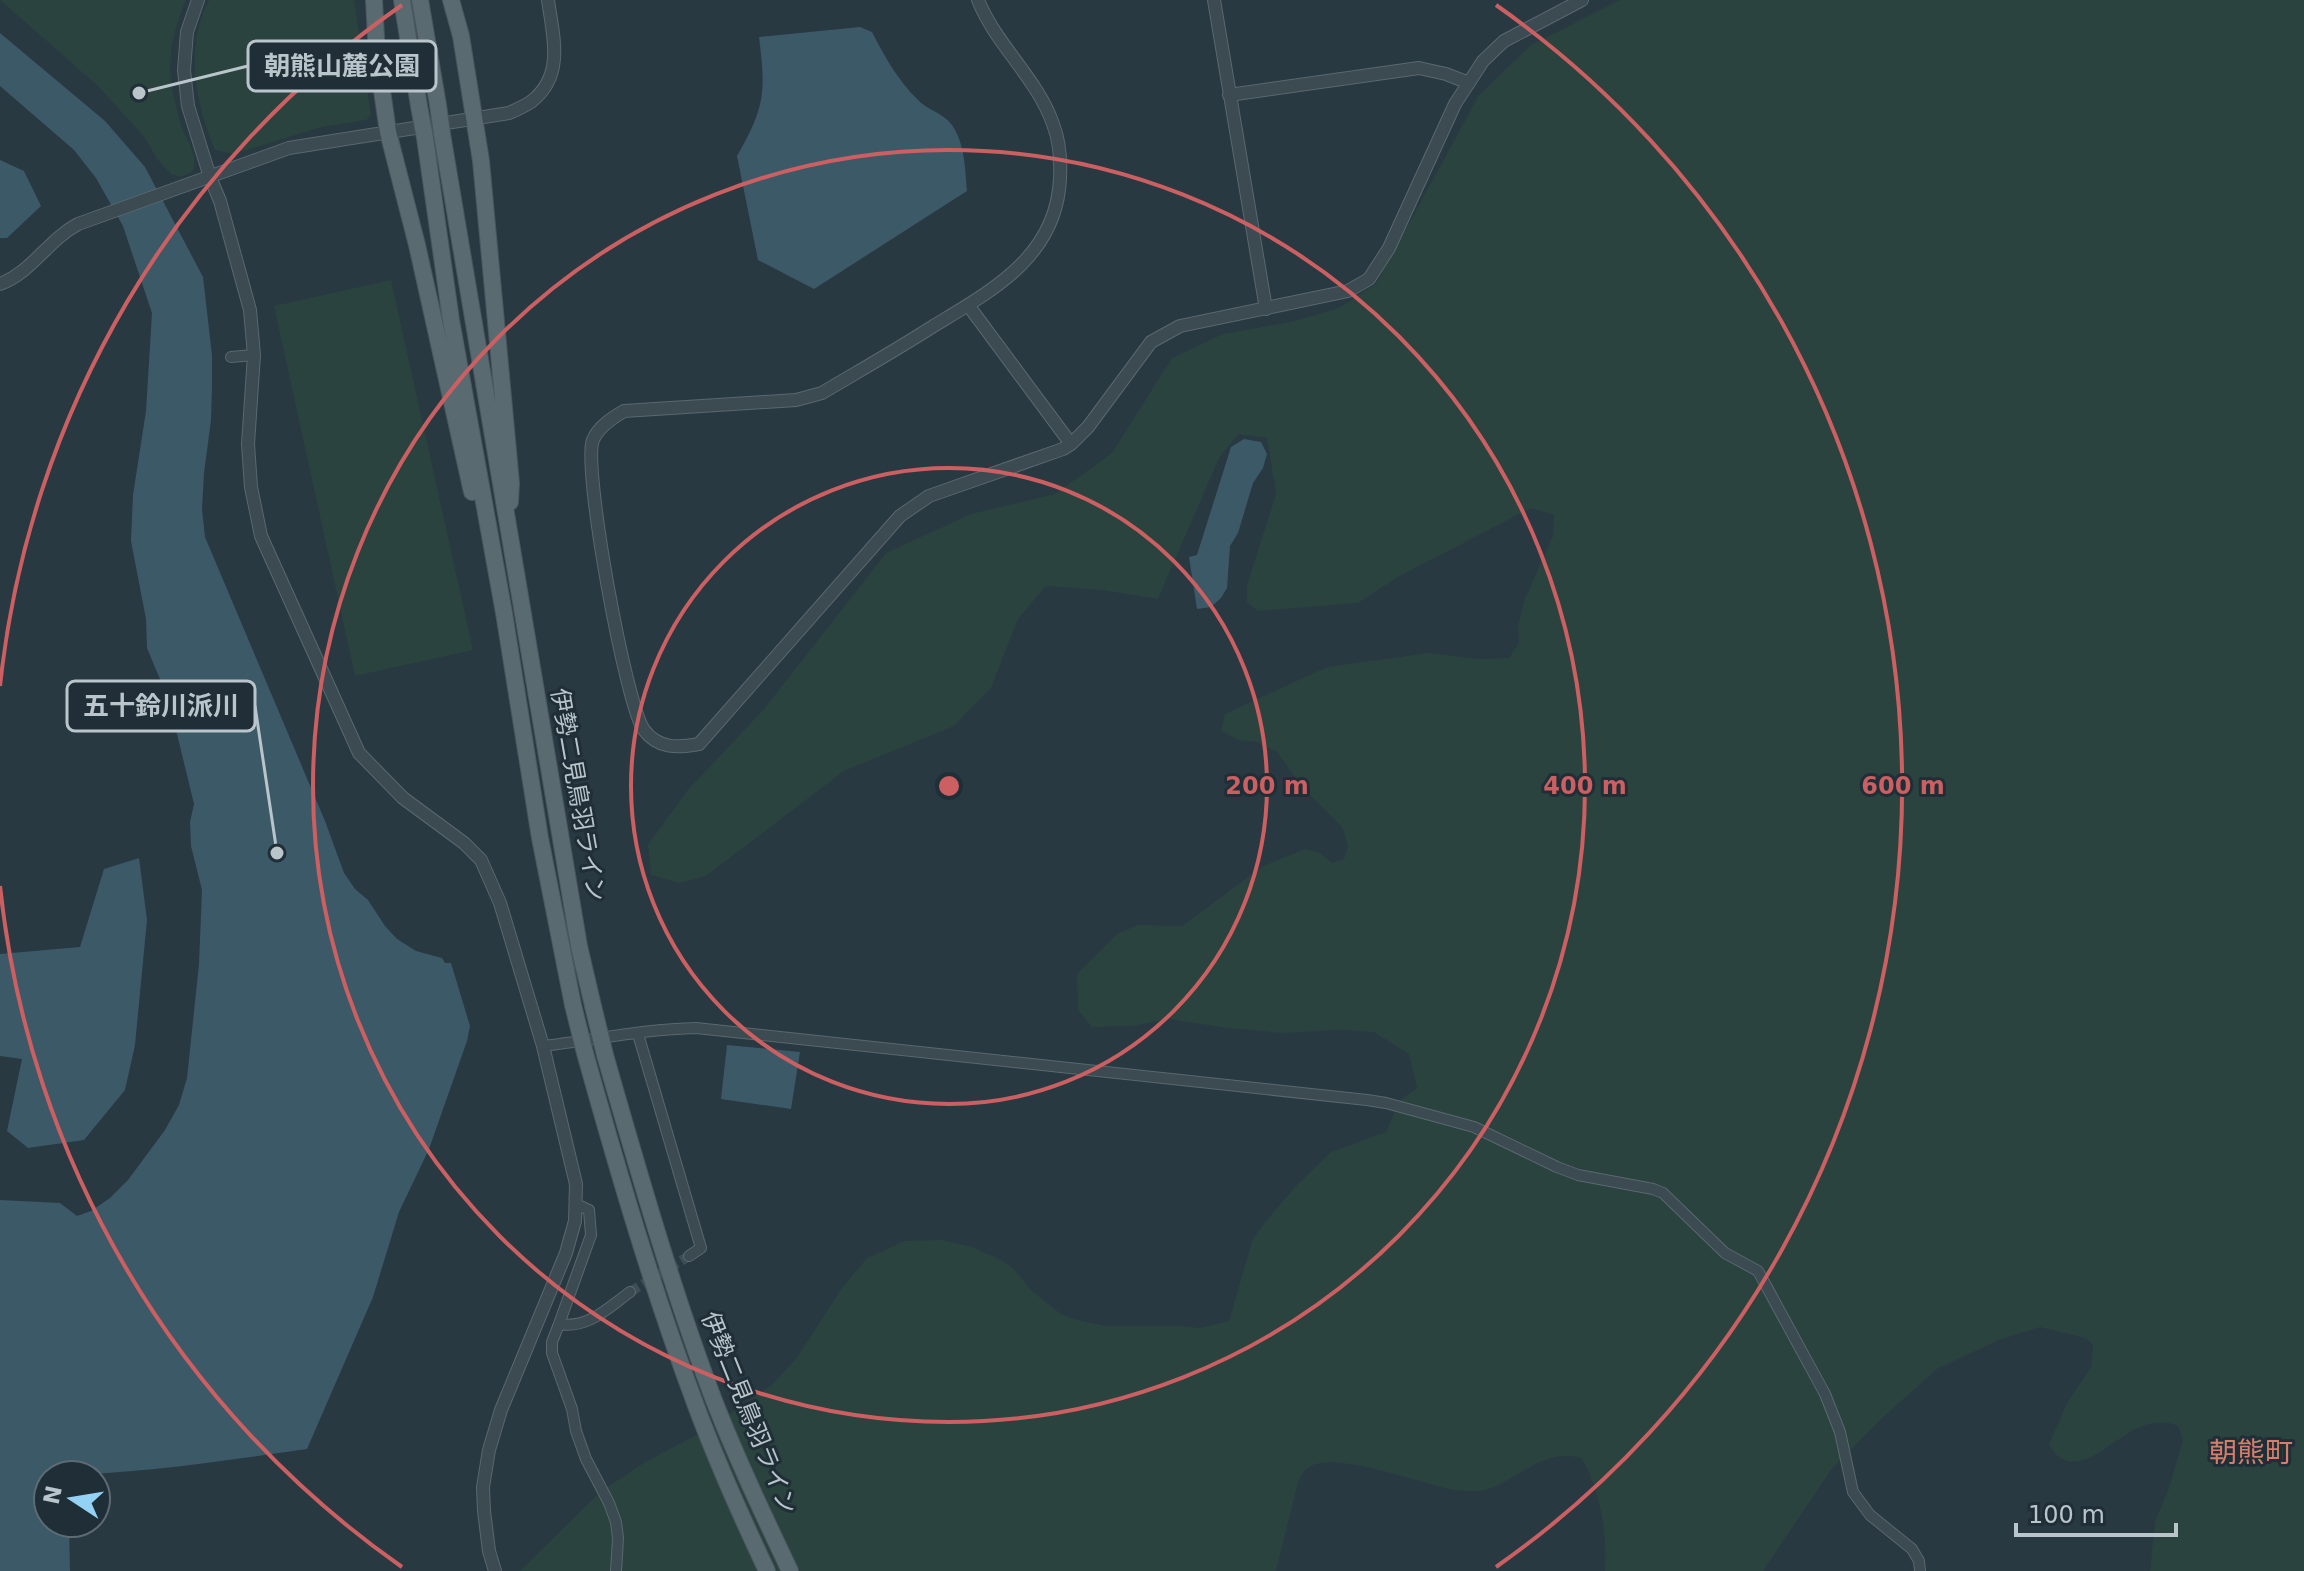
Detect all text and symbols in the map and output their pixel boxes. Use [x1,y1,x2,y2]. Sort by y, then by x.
callout: 朝熊山麓公園 [248,41,436,91]
text: 朝熊山麓公園 [264,51,420,81]
callout: 五十鈴川派川 [67,681,255,731]
street label: 伊勢二見鳥羽ライン [545,686,611,904]
text: 五十鈴川派川 [83,691,239,721]
centre of rings [935,772,963,800]
text: 200 m [1225,772,1309,800]
text: 400 m [1543,772,1627,800]
text: 600 m [1861,772,1945,800]
street label: 伊勢二見鳥羽ライン [696,1308,802,1518]
district label: 朝熊町 [2209,1436,2293,1469]
north arrow [32,1459,112,1539]
text: N [39,1483,67,1507]
scale bar [2016,1487,2176,1537]
text: 100 m [2028,1501,2105,1529]

